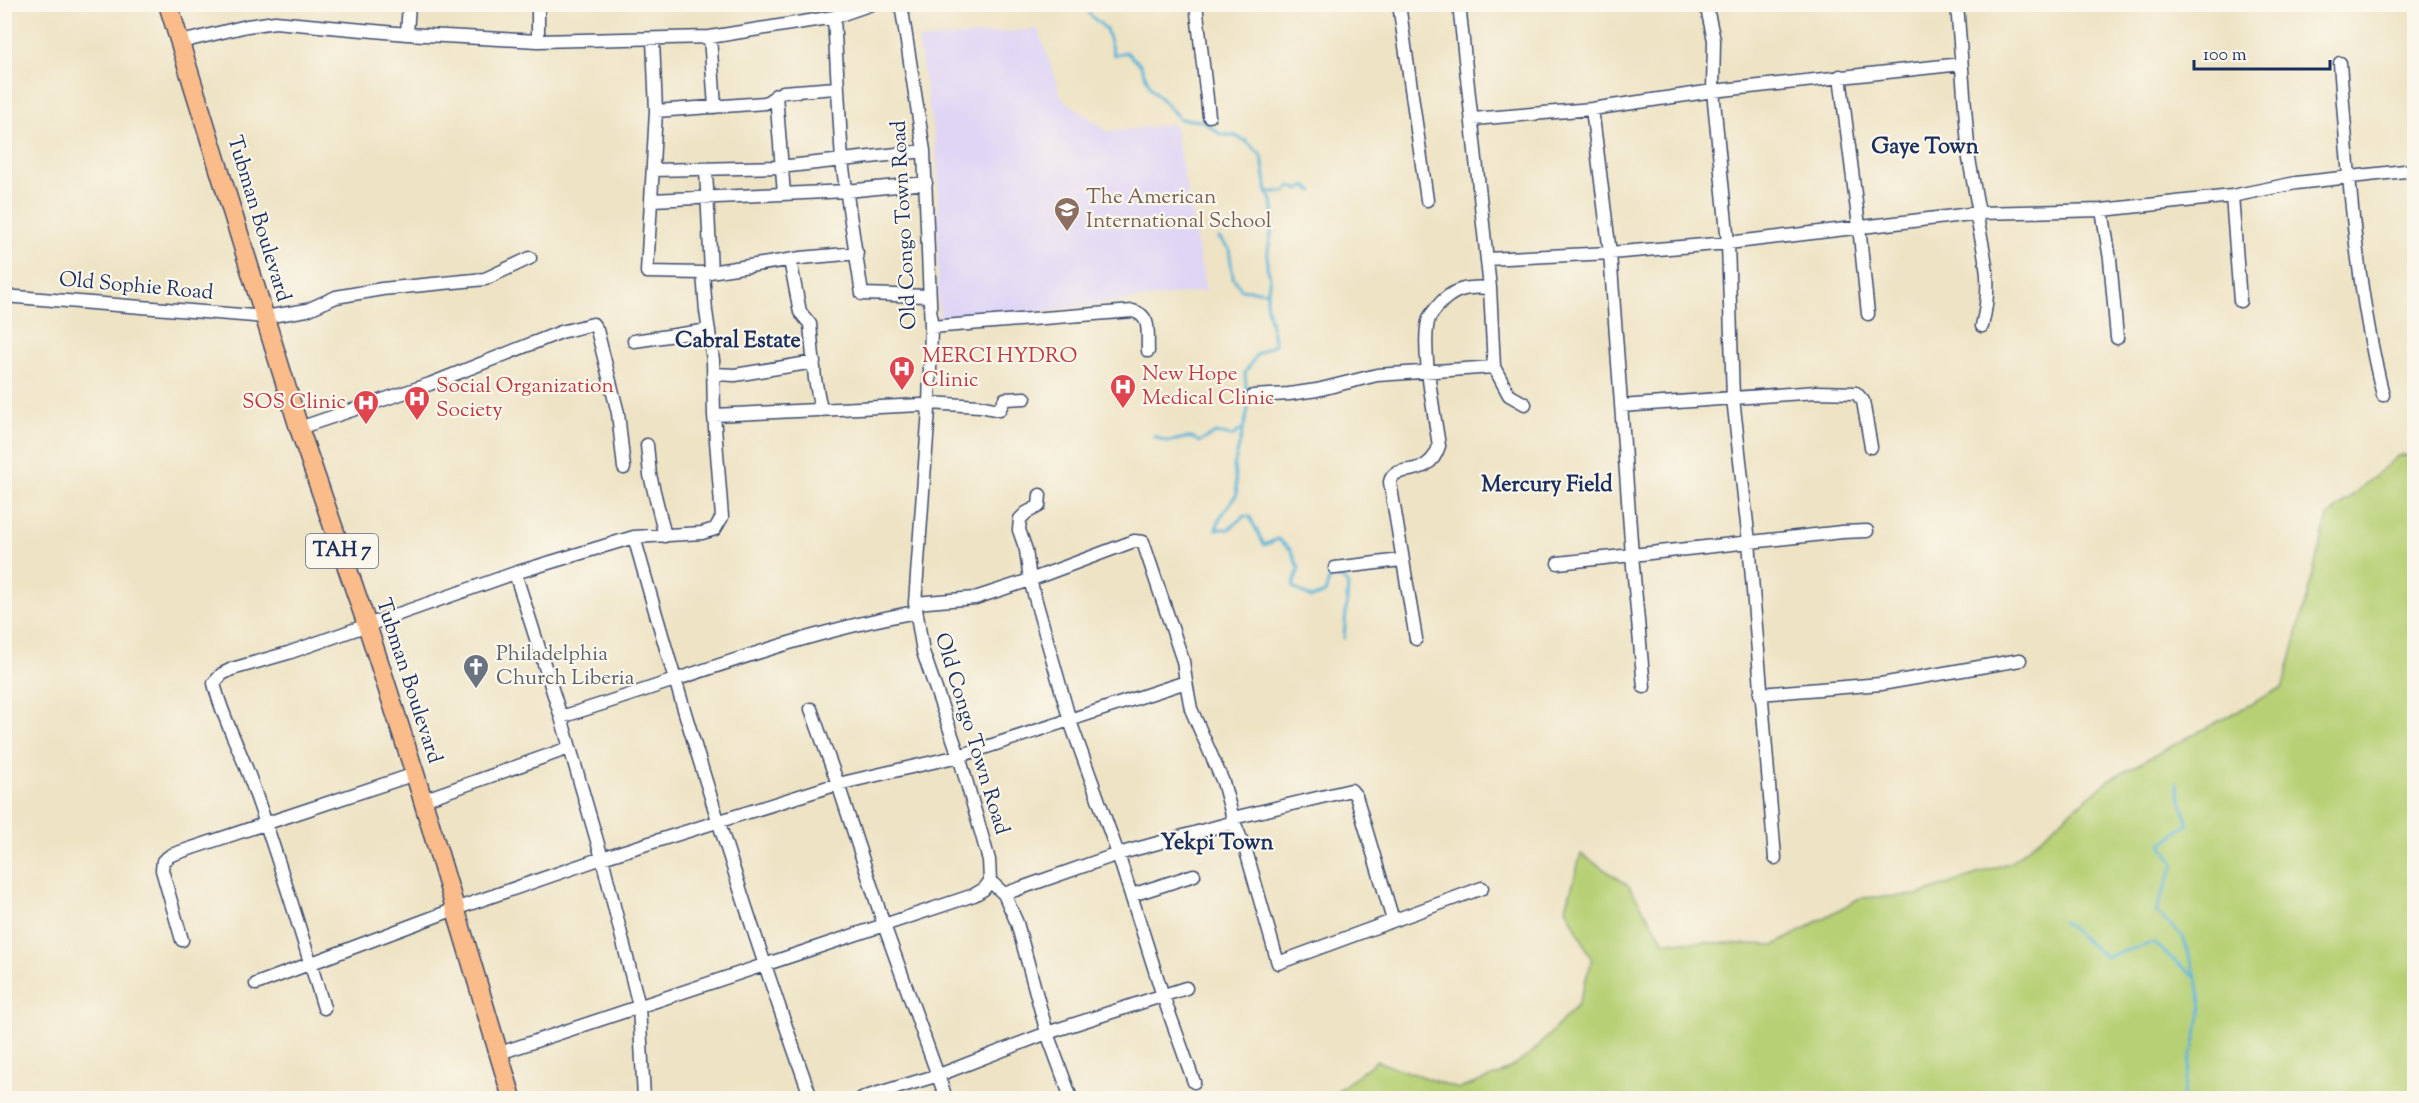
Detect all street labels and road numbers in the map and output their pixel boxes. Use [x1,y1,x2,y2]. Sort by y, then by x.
street label: Old Congo Town Road [885,119,925,330]
street label: Tubman Boulevard [218,132,298,306]
street label: Old Sophie Road [58,265,215,309]
road number: TAH 7 [306,534,378,568]
street label: Tubman Boulevard [367,594,449,768]
street label: Old Congo Town Road [926,629,1016,839]

